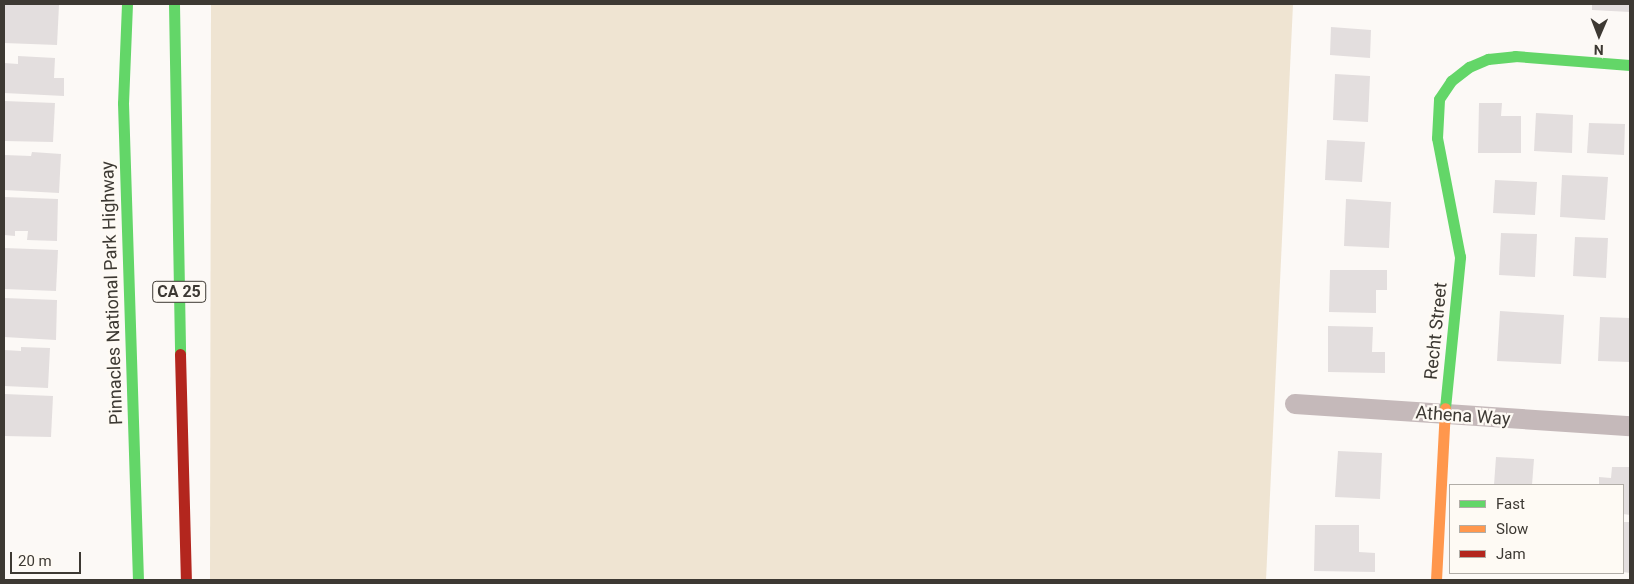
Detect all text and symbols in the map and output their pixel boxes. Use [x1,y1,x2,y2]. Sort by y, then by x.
north arrow [1574,10,1624,60]
text: N [1594,42,1604,58]
street label: Pinnacles National Park Highway [97,161,127,425]
road number: CA 25 [152,278,206,306]
street label: Recht Street [1420,281,1452,381]
street label: Athena Way [1415,402,1511,430]
legend [1449,484,1624,574]
text: Fast [1496,495,1525,513]
text: Slow [1496,520,1528,538]
scale bar [12,542,84,574]
text: Jam [1496,545,1526,563]
text: 20 m [18,552,52,570]

